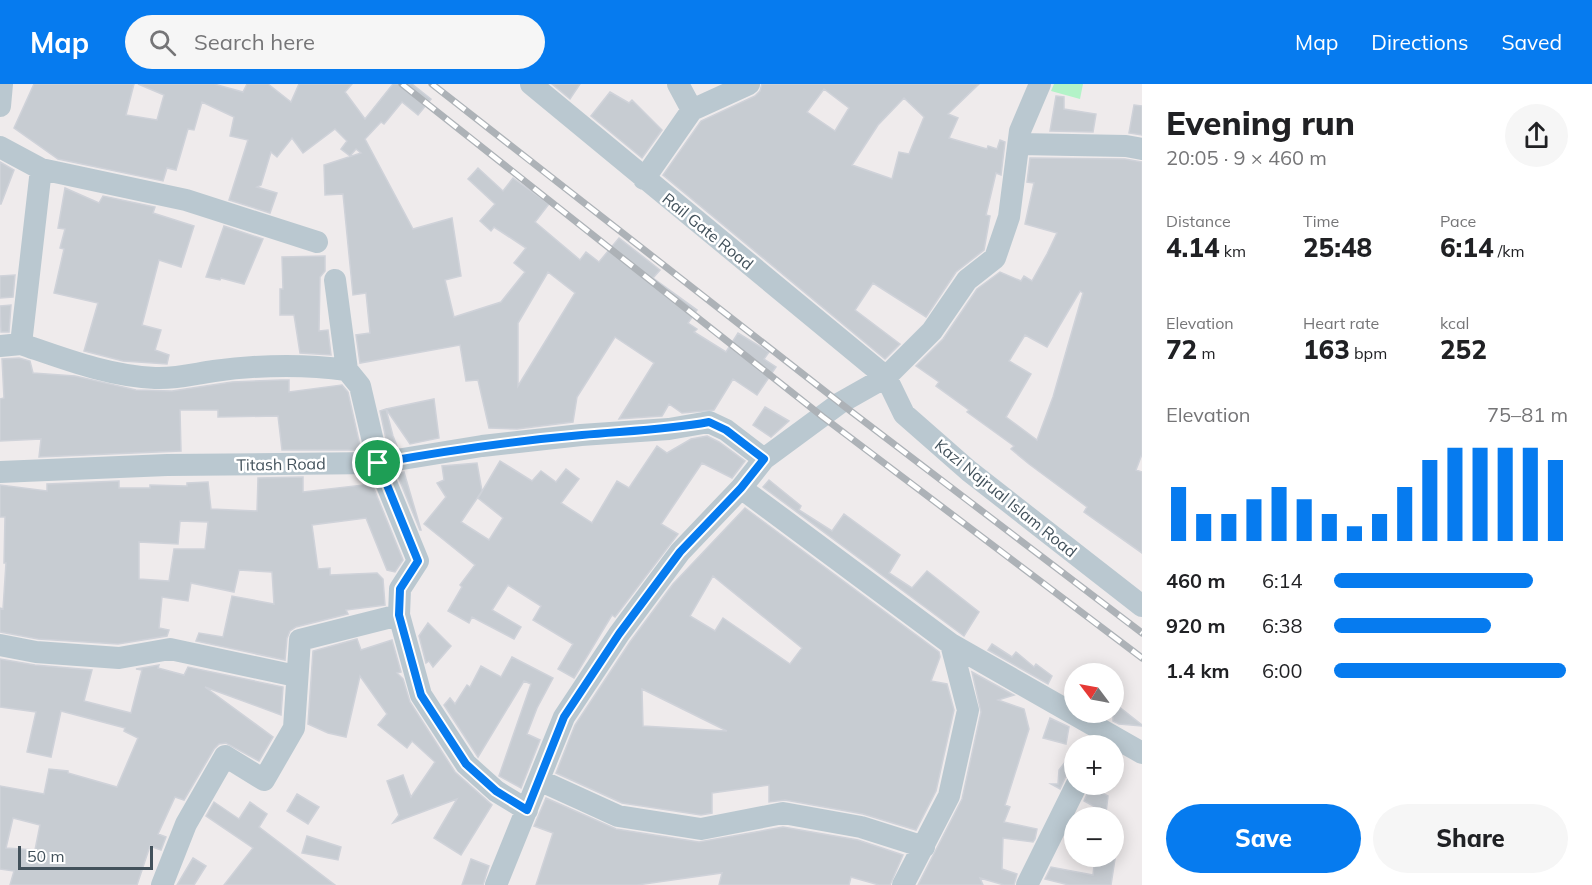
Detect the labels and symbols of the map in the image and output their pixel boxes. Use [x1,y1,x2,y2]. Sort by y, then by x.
street label: Rail Gate Road [658,188,758,274]
street label: Kazi Najrual Islam Road [931,435,1081,561]
pin [352,437,403,488]
street label: Titash Road [236,453,326,475]
north arrow [1064,663,1124,723]
scale bar [18,843,153,870]

